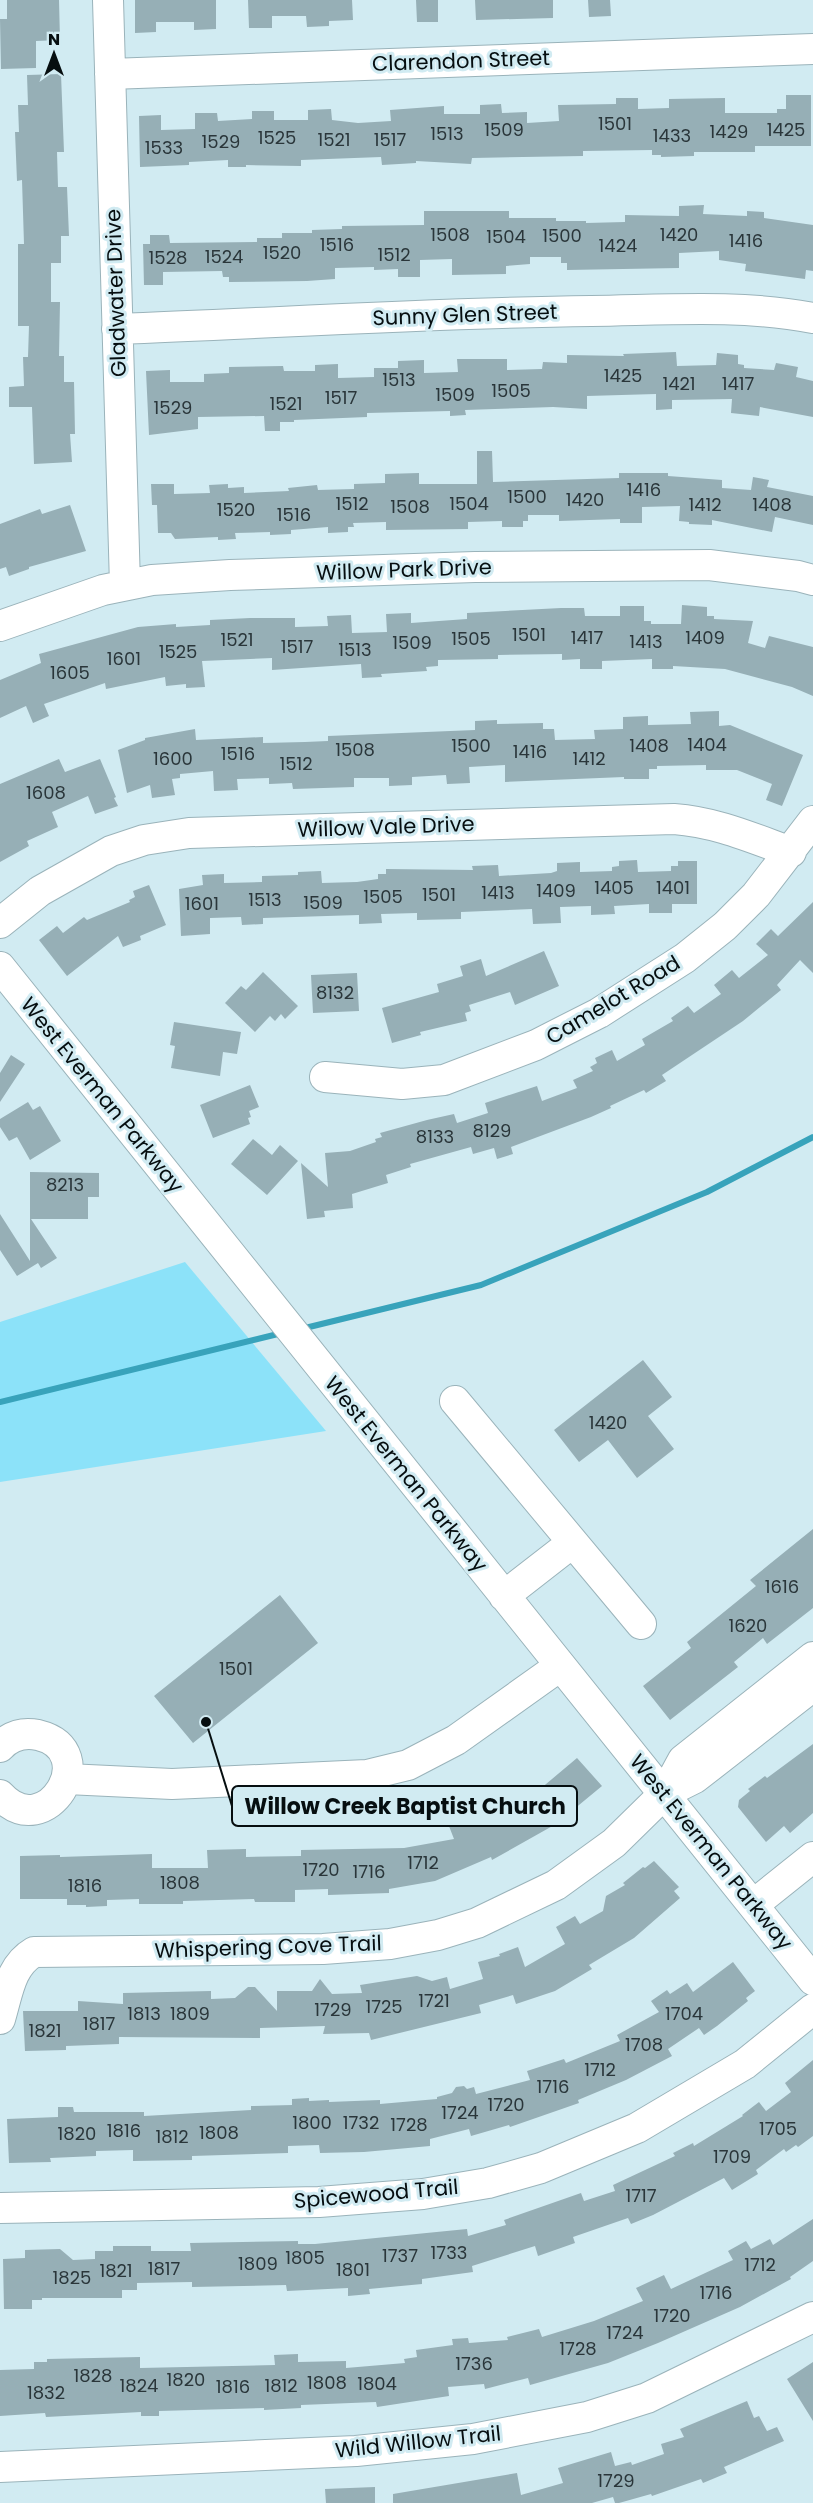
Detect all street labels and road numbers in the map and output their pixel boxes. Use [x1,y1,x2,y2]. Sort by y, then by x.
street label: Clarendon Street [372,43,550,78]
street label: Gladwater Drive [98,209,133,378]
street label: Sunny Glen Street [372,297,558,332]
street label: Willow Park Drive [316,552,492,587]
street label: Willow Vale Drive [297,809,475,844]
street label: Camelot Road [540,948,685,1051]
street label: West Everman Parkway [14,991,191,1199]
street label: West Everman Parkway [318,1370,495,1578]
street label: West Everman Parkway [623,1748,800,1956]
street label: Whispering Cove Trail [154,1928,382,1965]
street label: Spicewood Trail [292,2172,459,2215]
street label: Wild Willow Trail [334,2418,502,2465]

